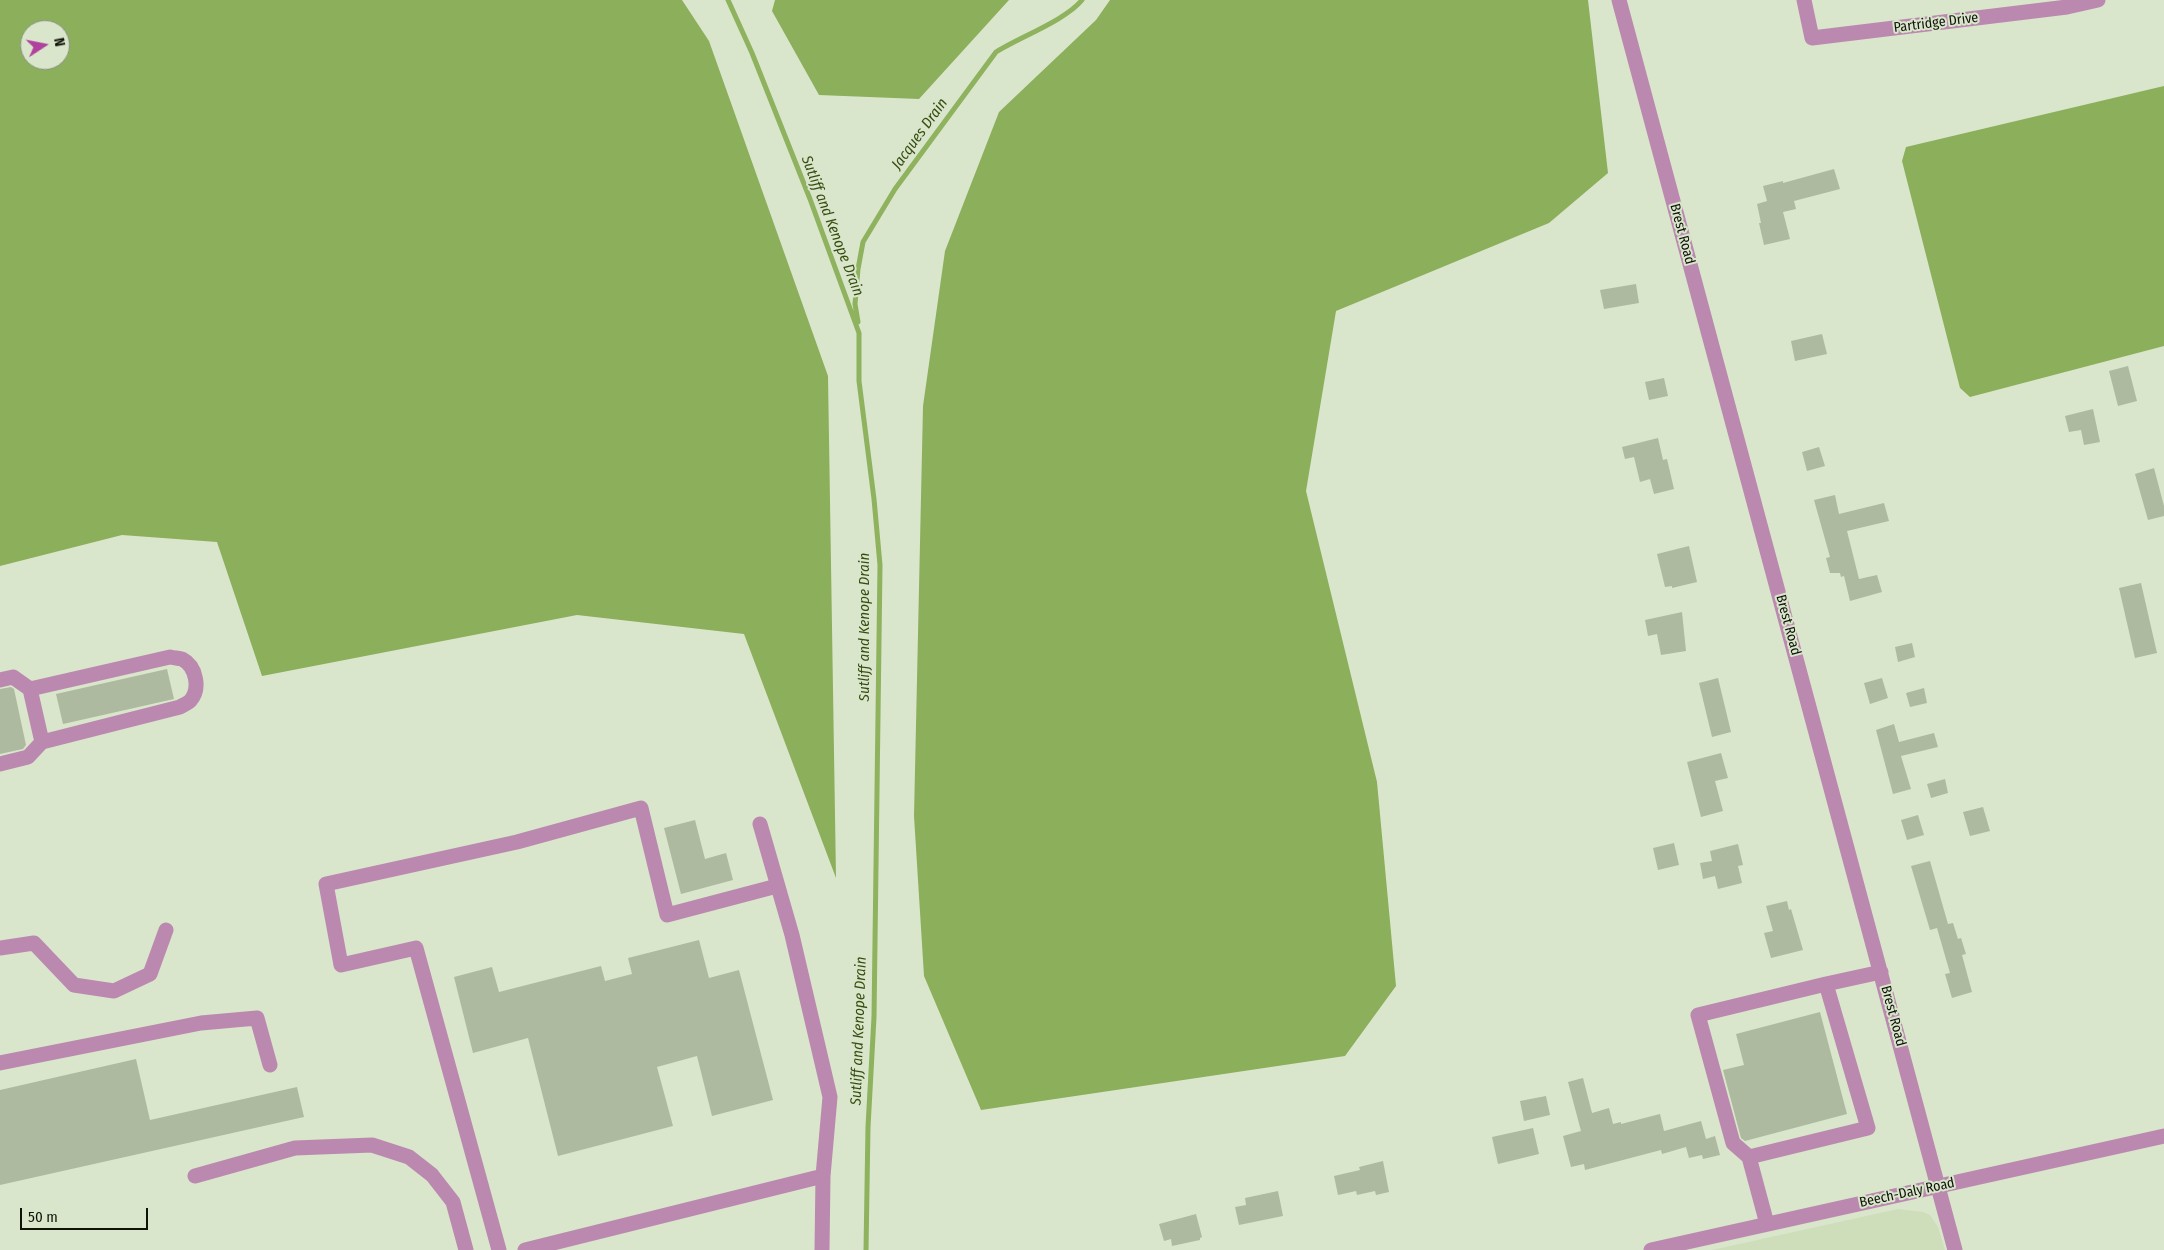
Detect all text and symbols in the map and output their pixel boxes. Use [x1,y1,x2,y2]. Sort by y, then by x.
street label: Partridge Drive [1893,9,1979,37]
north arrow [20,20,70,70]
text: N [50,36,68,48]
water label: Jacques Drain [888,95,952,173]
water label: Sutliff and Kenope Drain [797,153,867,299]
street label: Brest Road [1666,202,1698,266]
water label: Sutliff and Kenope Drain [856,553,874,701]
street label: Brest Road [1772,593,1804,657]
water label: Sutliff and Kenope Drain [847,956,871,1106]
street label: Brest Road [1877,984,1909,1048]
street label: Beech-Daly Road [1858,1175,1956,1211]
scale bar [22,1198,150,1230]
text: 50 m [28,1208,58,1226]

